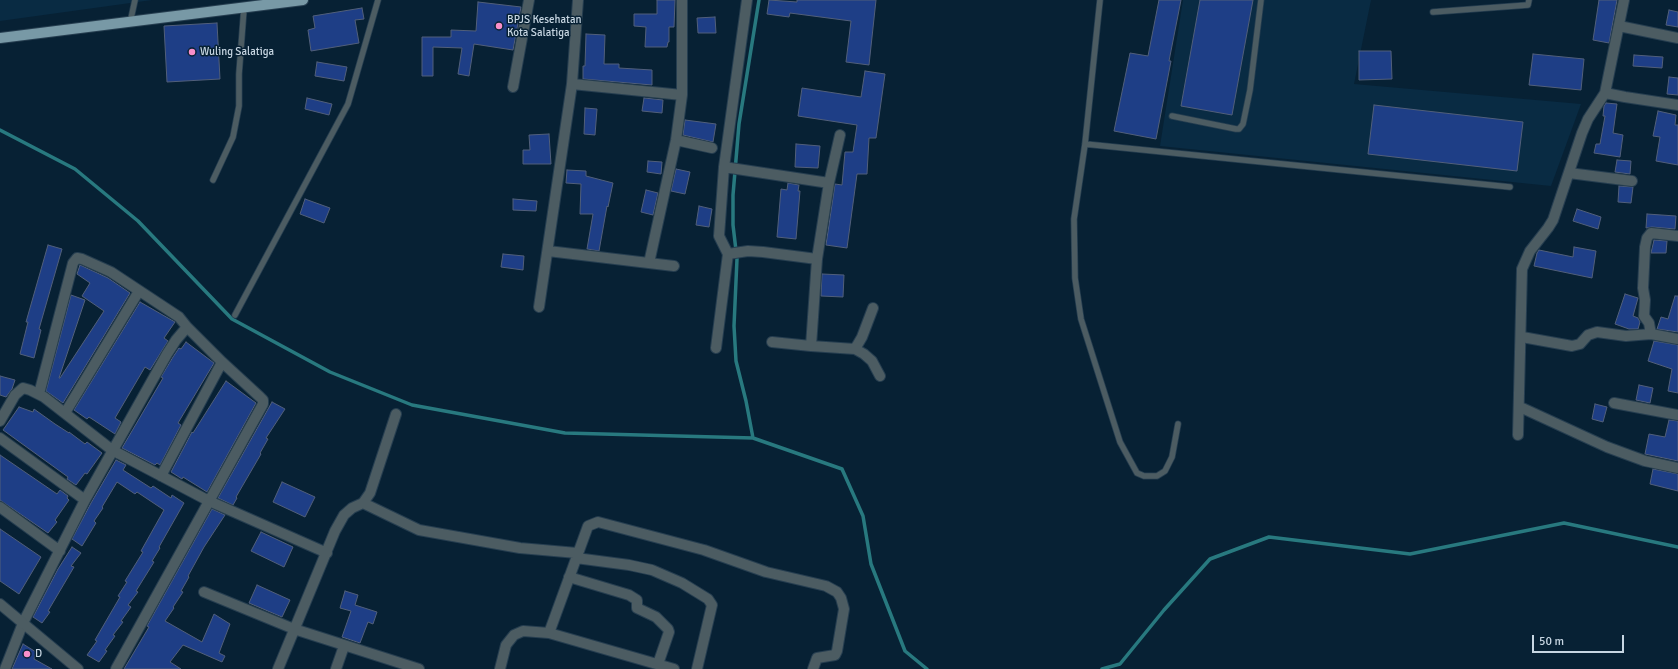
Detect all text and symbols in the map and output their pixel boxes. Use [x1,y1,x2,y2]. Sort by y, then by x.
place label: BPJS Kesehatan Kota Salatiga [507,13,581,39]
marker: BPJS Kesehatan Kota Salatiga [494,21,504,31]
place label: Wuling Salatiga [200,45,274,59]
marker: Wuling Salatiga [187,47,197,57]
scale bar [1534,627,1626,653]
text: 50 m [1539,634,1564,649]
place label: D [35,647,42,661]
marker: D [22,649,32,659]

